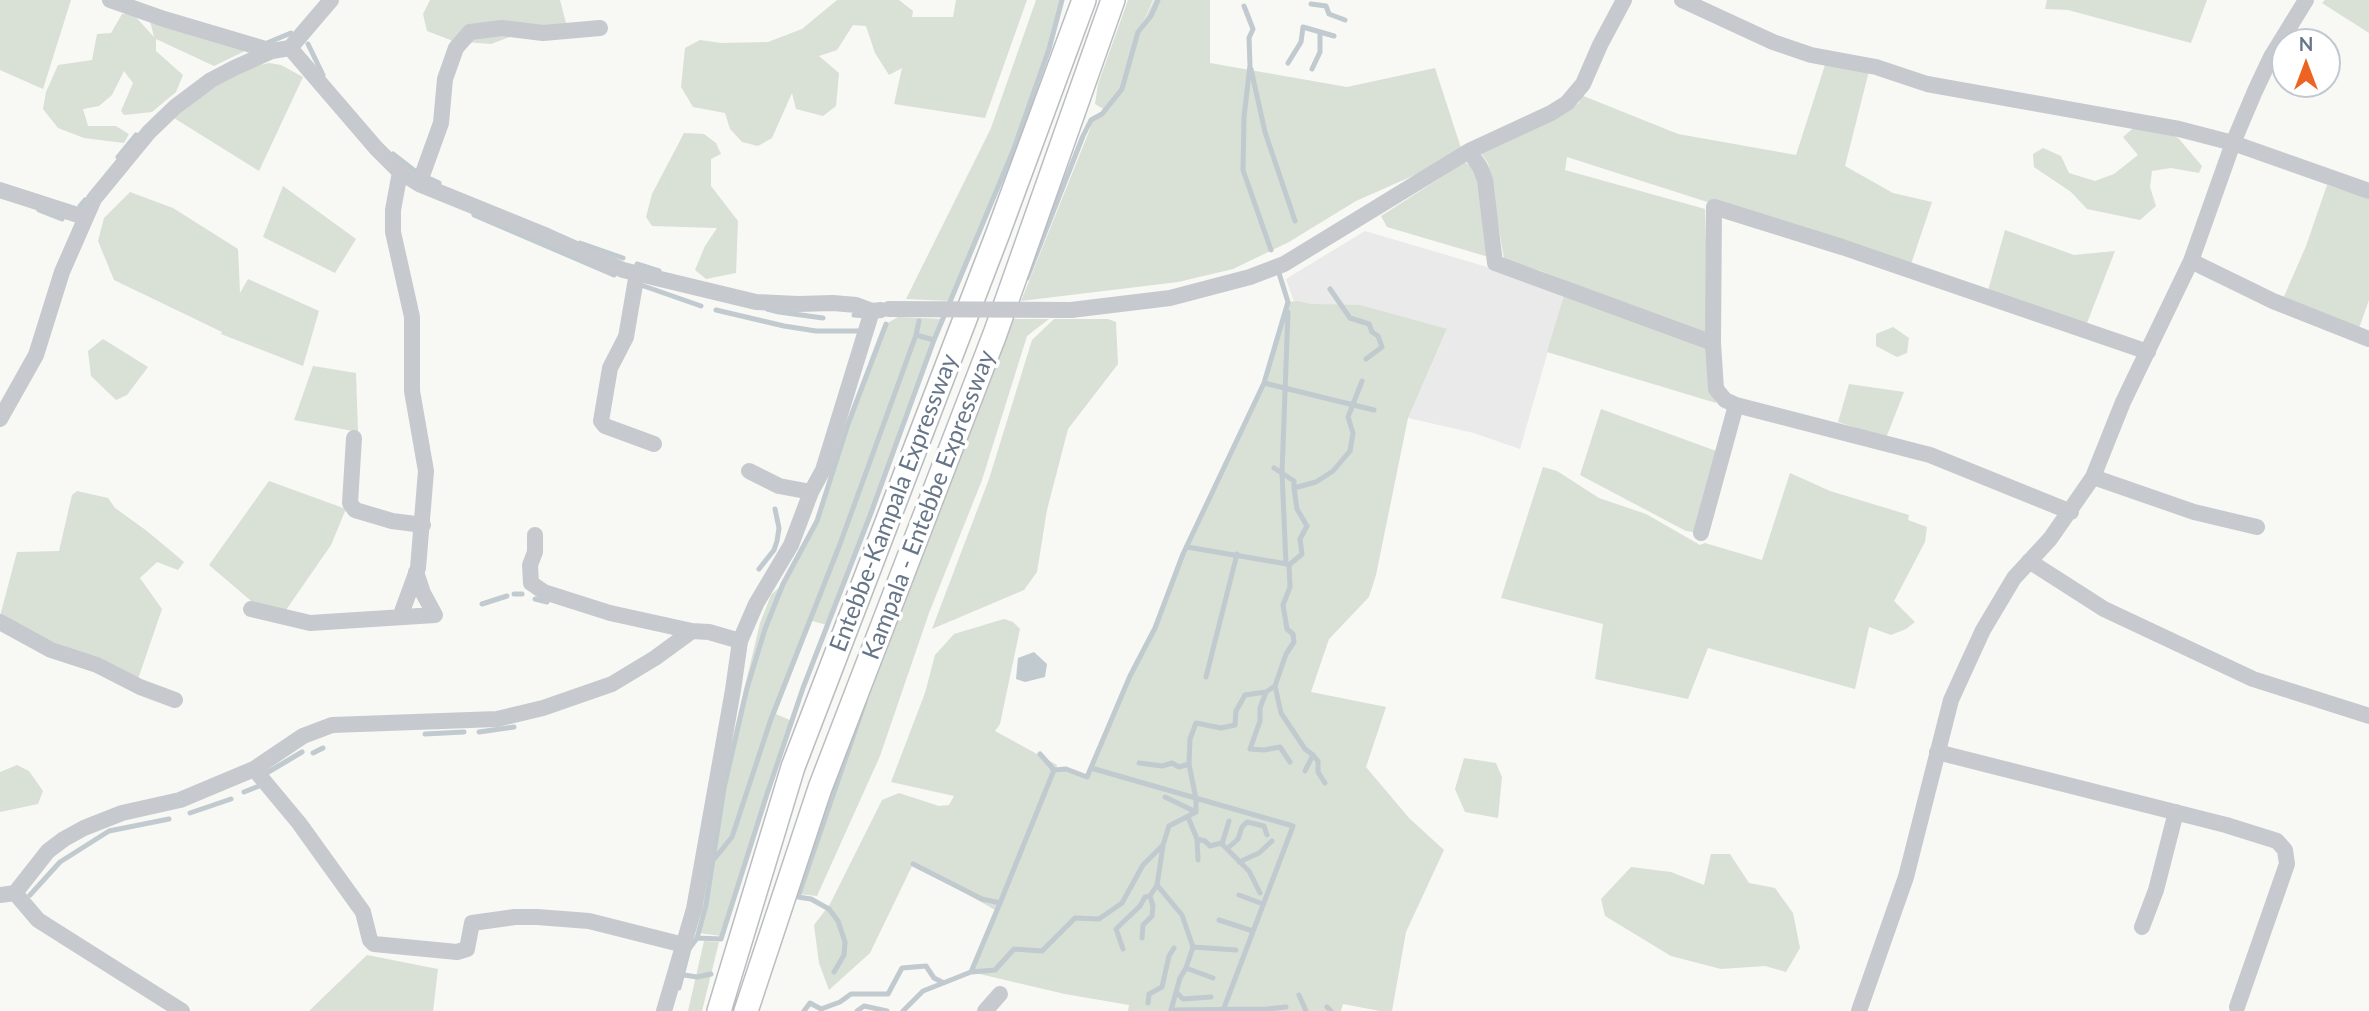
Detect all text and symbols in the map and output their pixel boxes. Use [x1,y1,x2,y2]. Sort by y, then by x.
north arrow [2271,28,2341,98]
text: N [2299,32,2313,55]
street label: Kampala - Entebbe Expressway [857,346,1001,664]
street label: Entebbe-Kampala Expressway [824,350,964,656]

